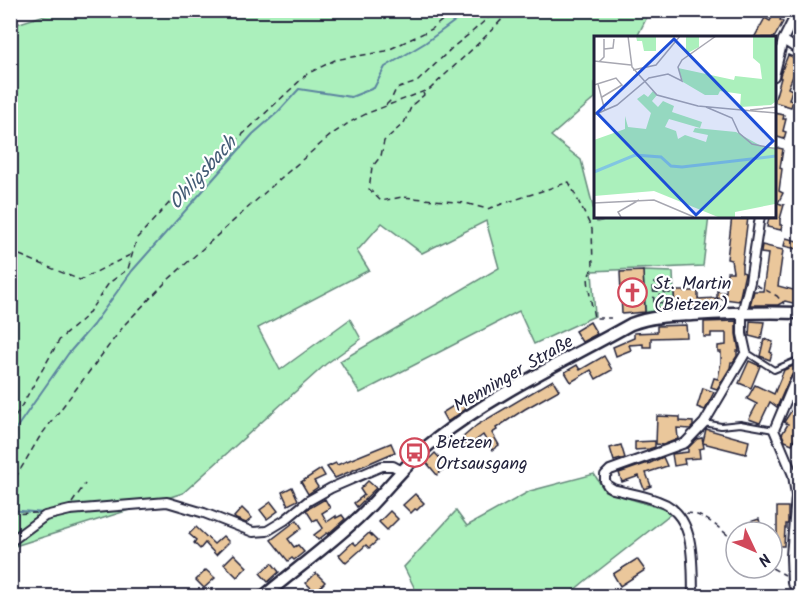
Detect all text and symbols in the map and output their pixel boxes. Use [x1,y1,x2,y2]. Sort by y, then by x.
inset map [594,36,775,218]
water label: Ohligsbach [161,127,247,218]
place label: St. Martin (Bietzen) [654,270,731,320]
church icon: St. Martin (Bietzen) [617,277,649,309]
street label: Menninger Straße [448,328,579,421]
place label: Bietzen Ortsausgang [436,429,528,479]
bus stop icon: Bietzen Ortsausgang [399,436,431,468]
north arrow [724,520,784,580]
text: N [751,547,776,572]

